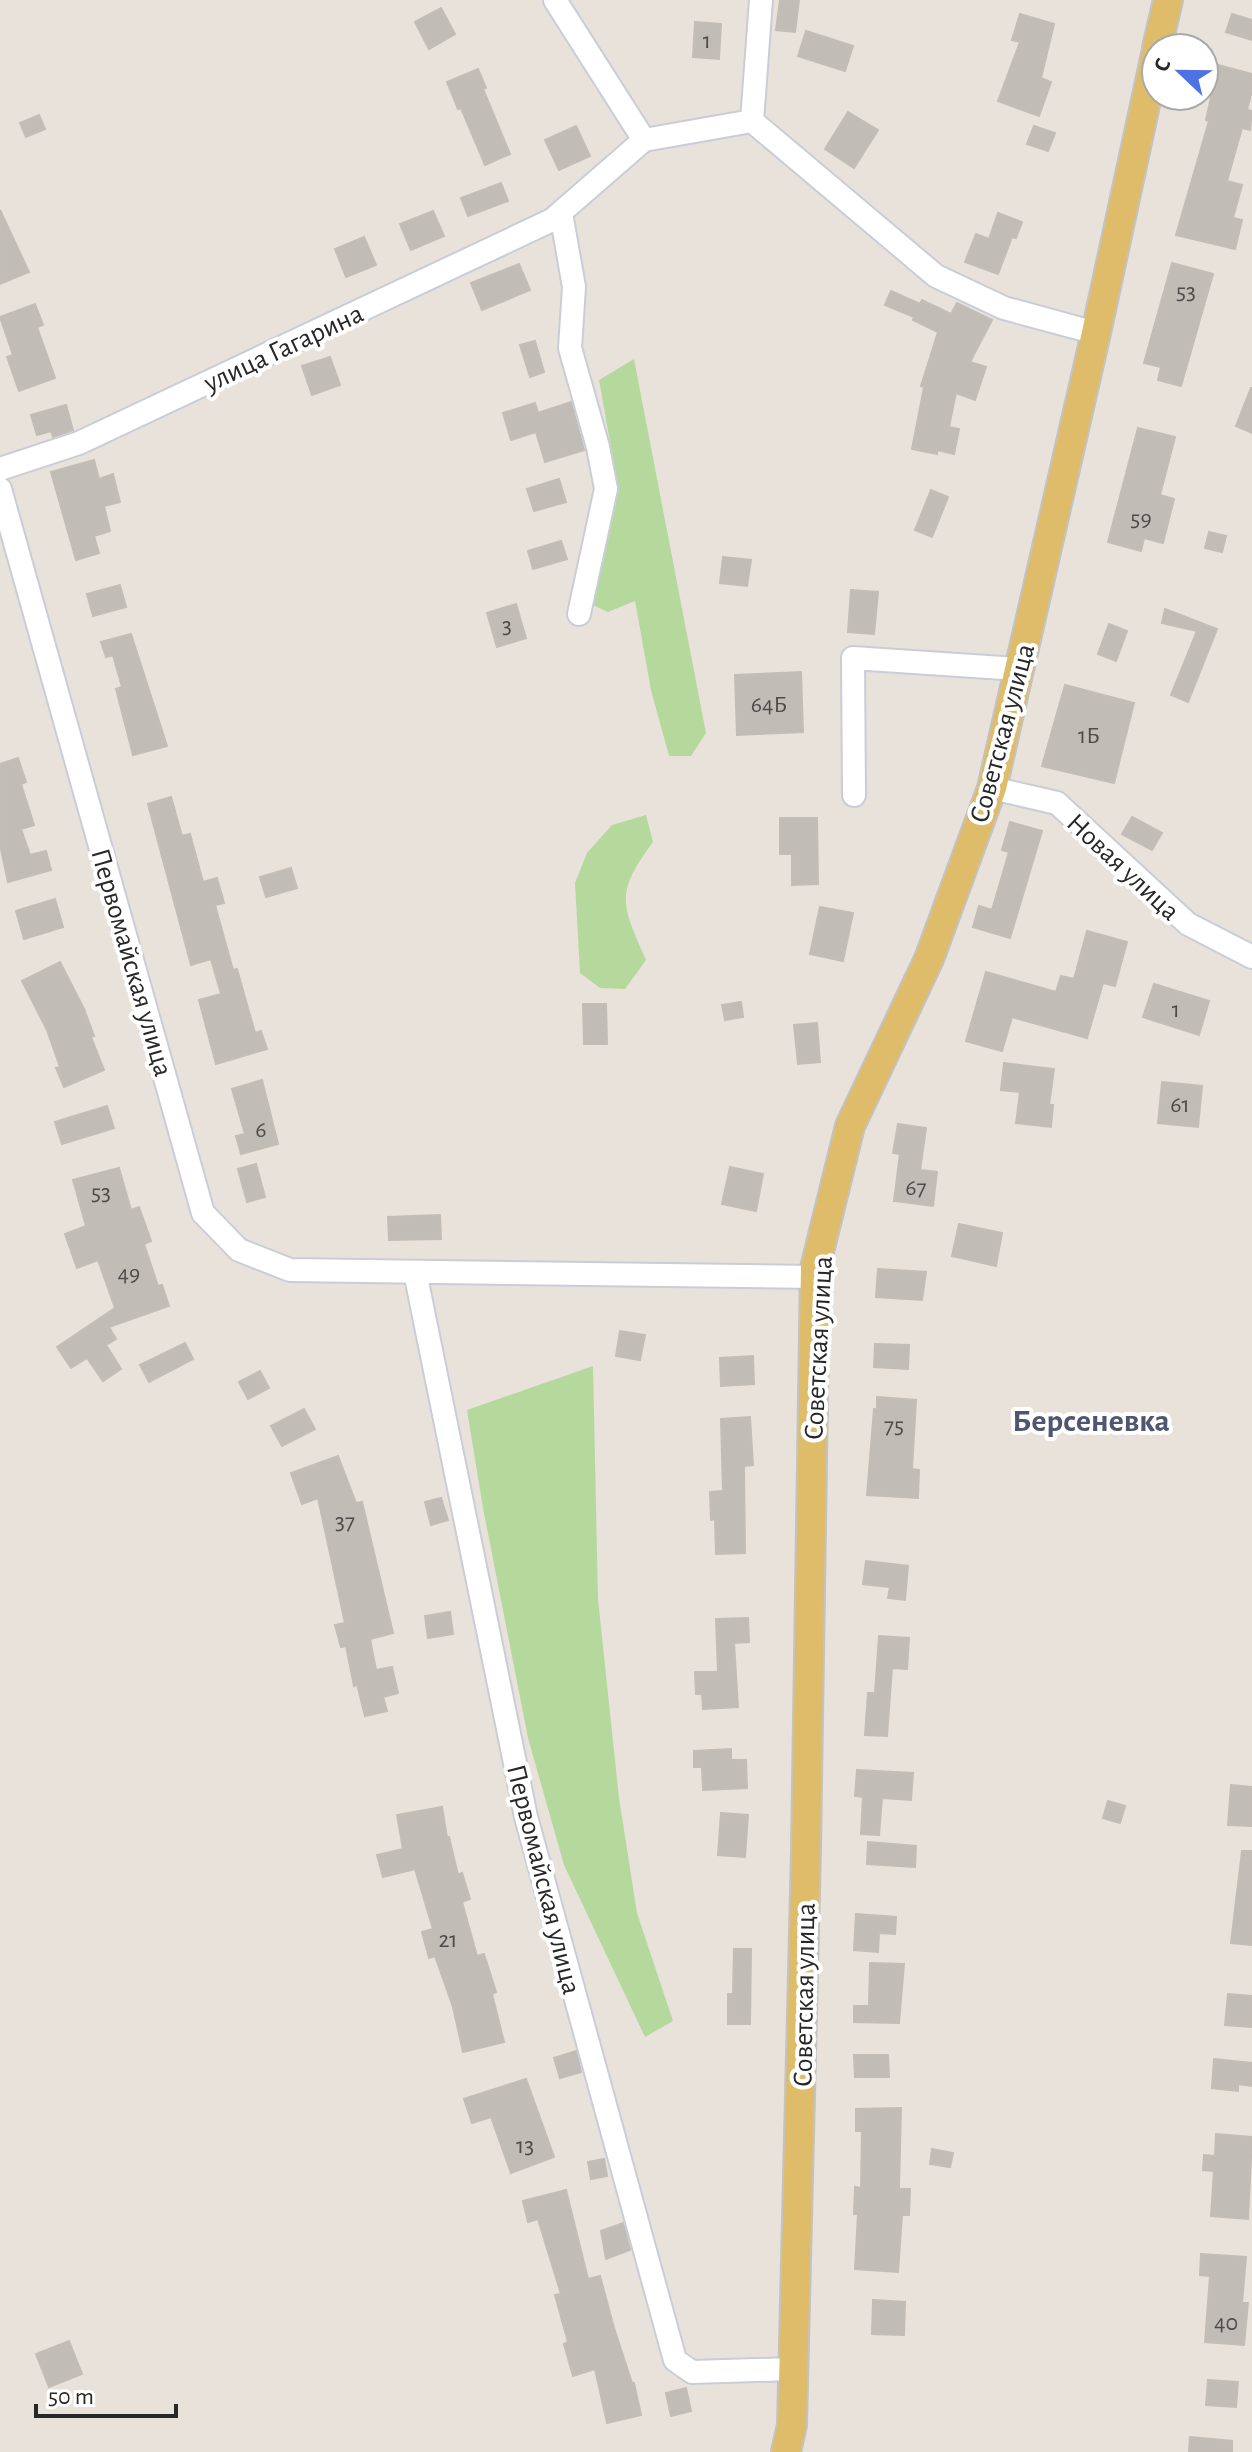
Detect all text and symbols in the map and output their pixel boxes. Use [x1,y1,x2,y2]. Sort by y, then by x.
house number: 1 [703,29,711,53]
north arrow [1140,32,1220,112]
text: С [1150,55,1175,75]
house number: 53 [1176,280,1196,304]
street label: улица Гагарина [199,300,368,398]
house number: 59 [1130,507,1152,531]
house number: 3 [502,614,512,638]
street label: Советская улица [966,641,1040,826]
house number: 64Б [751,693,787,717]
house number: 1Б [1078,724,1100,748]
street label: Новая улица [1061,809,1184,926]
street label: Первомайская улица [85,845,177,1080]
house number: 1 [1172,998,1180,1022]
house number: 61 [1170,1093,1190,1117]
house number: 6 [255,1118,267,1142]
house number: 67 [905,1176,927,1200]
house number: 53 [91,1181,111,1205]
street label: Советская улица [800,1255,838,1441]
house number: 49 [118,1262,140,1286]
district label: Берсеневка [1012,1405,1170,1437]
house number: 75 [884,1414,904,1438]
house number: 37 [335,1510,355,1534]
street label: Первомайская улица [501,1762,585,1997]
street label: Советская улица [789,1902,821,2087]
house number: 21 [438,1928,458,1952]
house number: 13 [516,2134,534,2158]
house number: 40 [1214,2311,1238,2335]
scale bar [36,2368,176,2418]
text: 50 m [48,2385,94,2409]

